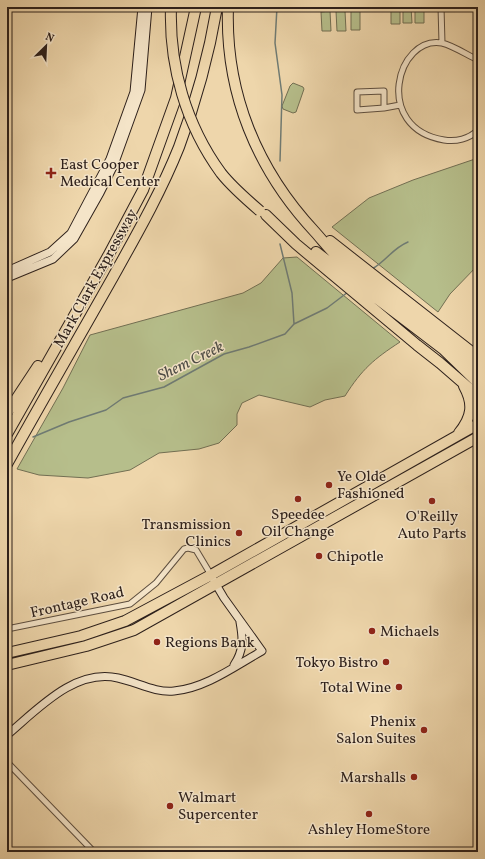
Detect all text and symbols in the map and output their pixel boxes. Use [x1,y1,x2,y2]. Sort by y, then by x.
north arrow [26,26,66,66]
text: N [43,30,56,47]
place label: East Cooper Medical Center [60,155,160,193]
marker: East Cooper Medical Center [45,167,57,179]
street label: Mark Clark Expressway [49,205,143,352]
water label: Shem Creek [154,336,228,387]
place label: Ye Olde Fashioned [337,467,405,505]
marker: Ye Olde Fashioned [324,480,334,490]
marker: Speedee Oil Change [293,494,303,504]
marker: O'Reilly Auto Parts [427,496,437,506]
place label: Speedee Oil Change [262,505,334,543]
place label: O'Reilly Auto Parts [398,507,466,545]
place label: Transmission Clinics [142,515,231,553]
marker: Transmission Clinics [234,528,244,538]
place label: Chipotle [327,547,384,568]
marker: Chipotle [314,551,324,561]
street label: Frontage Road [28,582,126,624]
place label: Michaels [380,622,439,643]
marker: Michaels [367,626,377,636]
place label: Regions Bank [165,633,255,654]
marker: Regions Bank [152,637,162,647]
place label: Tokyo Bistro [296,653,378,674]
marker: Tokyo Bistro [381,657,391,667]
place label: Total Wine [320,678,391,699]
marker: Total Wine [394,682,404,692]
place label: Phenix Salon Suites [336,712,416,750]
marker: Phenix Salon Suites [419,725,429,735]
place label: Marshalls [340,768,406,789]
marker: Marshalls [409,772,419,782]
place label: Walmart Supercenter [178,788,258,826]
marker: Walmart Supercenter [165,801,175,811]
marker: Ashley HomeStore [364,809,374,819]
place label: Ashley HomeStore [308,820,430,841]

